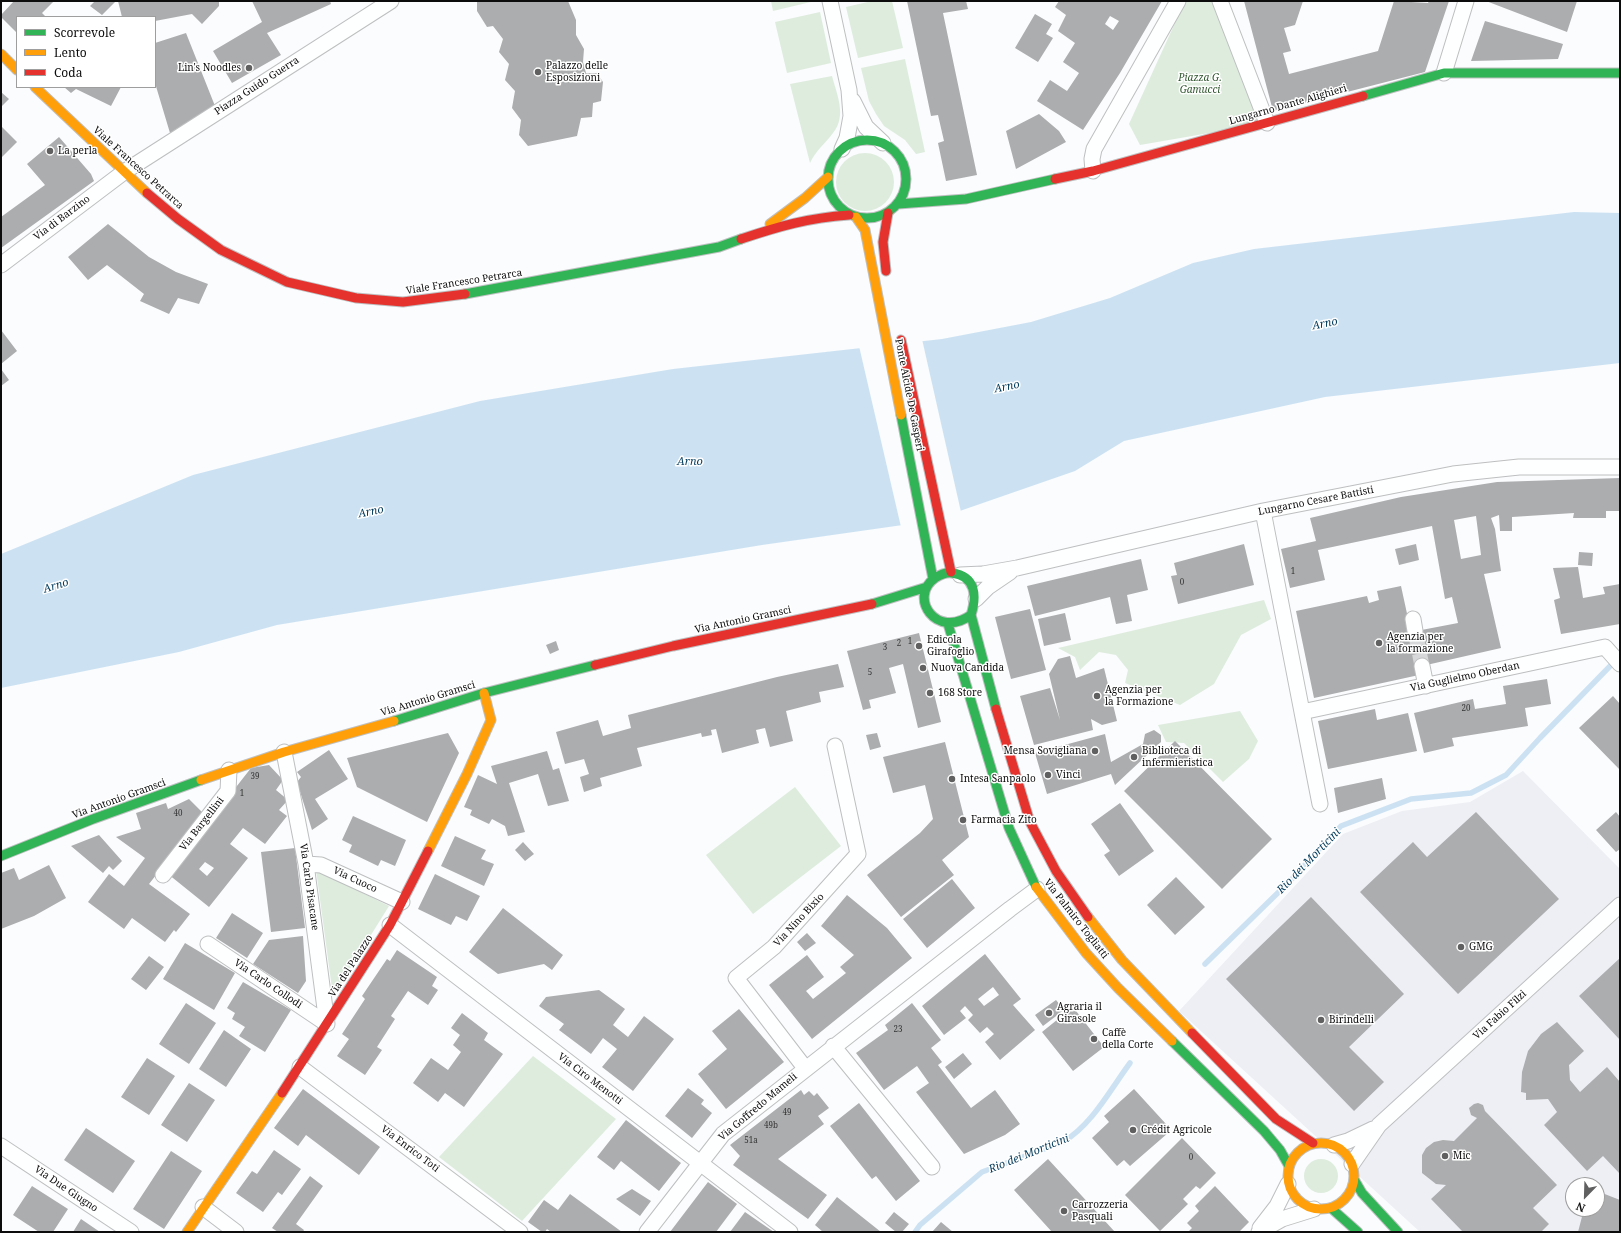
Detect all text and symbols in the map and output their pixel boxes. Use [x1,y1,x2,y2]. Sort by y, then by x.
legend [16,16,156,88]
text: Scorrevole [54,24,115,41]
text: Lento [54,44,87,61]
street label: Piazza Guido Guerra [213,54,301,118]
place label: Palazzo delle Esposizioni [546,60,608,84]
place label: Lin's Noodles [178,62,241,74]
marker: Lin's Noodles [244,63,254,73]
text: Coda [54,64,82,81]
marker: Palazzo delle Esposizioni [533,67,543,77]
park label: Piazza G. Gamucci [1178,72,1222,96]
street label: Lungarno Dante Alighieri [1228,82,1348,128]
street label: Viale Francesco Petrarca [90,124,186,212]
place label: La perla [58,145,97,157]
marker: La perla [45,146,55,156]
street label: Via di Barzino [31,193,93,243]
street label: Viale Francesco Petrarca [405,267,523,297]
water label: Arno [1311,315,1339,333]
street label: Ponte Alcide De Gasperi [892,338,926,452]
water label: Arno [993,378,1021,396]
water label: Arno [677,455,703,469]
street label: Lungarno Cesare Battisti [1257,484,1375,518]
water label: Arno [357,503,385,521]
house number: 1 [1291,567,1295,577]
water label: Arno [42,576,70,596]
house number: 0 [1180,578,1184,588]
street label: Via Antonio Gramsci [694,604,792,636]
place label: Agenzia per la formazione [1387,631,1453,654]
place label: Edicola Girafoglio [927,634,974,658]
house number: 1 [908,637,912,647]
marker: Agenzia per la formazione [1374,638,1384,648]
house number: 2 [897,639,901,649]
marker: Edicola Girafoglio [914,641,924,651]
house number: 3 [883,643,887,653]
street label: Via Guglielmo Oberdan [1409,660,1521,694]
place label: Nuova Candida [931,662,1004,674]
marker: Nuova Candida [918,663,928,673]
house number: 5 [868,668,872,678]
street label: Via Antonio Gramsci [379,679,477,719]
place label: Agenzia per la Formazione [1105,684,1173,708]
place label: 168 Store [938,687,982,699]
marker: 168 Store [925,688,935,698]
marker: Agenzia per la Formazione [1092,691,1102,701]
house number: 20 [1462,704,1470,714]
place label: Mensa Sovigliana [1003,745,1087,757]
place label: Biblioteca di infermieristica [1142,745,1213,768]
marker: Mensa Sovigliana [1090,746,1100,756]
marker: Biblioteca di infermieristica [1129,752,1139,762]
place label: Vinci [1056,769,1081,781]
marker: Vinci [1043,770,1053,780]
house number: 39 [251,772,259,782]
place label: Intesa Sanpaolo [960,773,1036,785]
marker: Intesa Sanpaolo [947,774,957,784]
street label: Via Antonio Gramsci [71,777,167,821]
house number: 1 [240,789,244,799]
street label: Via Bargellini [177,795,227,853]
house number: 40 [174,809,182,819]
place label: Farmacia Zito [971,814,1037,826]
marker: Farmacia Zito [958,815,968,825]
water label: Rio dei Morticini [1275,826,1343,896]
street label: Via Carlo Pisacane [297,843,321,931]
street label: Via Cuoco [331,865,379,895]
street label: Via Palmiro Togliatti [1041,877,1111,961]
street label: Via Nino Bixio [771,891,827,949]
street label: Via del Palazzo [326,933,376,999]
place label: GMG [1469,941,1493,953]
marker: GMG [1456,942,1466,952]
street label: Via Carlo Collodi [232,957,304,1011]
street label: Via Fabio Filzi [1471,988,1529,1042]
place label: Agraria il Girasole [1057,1001,1102,1024]
marker: Agraria il Girasole [1044,1008,1054,1018]
place label: Birindelli [1329,1014,1374,1026]
marker: Birindelli [1316,1015,1326,1025]
house number: 23 [894,1025,902,1035]
place label: Caffè della Corte [1102,1027,1153,1050]
marker: Caffè della Corte [1089,1034,1099,1044]
street label: Via Ciro Menotti [555,1051,625,1107]
street label: Via Goffredo Mameli [716,1071,800,1143]
house number: 49 [783,1108,791,1118]
house number: 49b [764,1121,778,1131]
street label: Via Enrico Toti [378,1123,442,1175]
place label: Crédit Agricole [1141,1124,1212,1136]
marker: Crédit Agricole [1128,1125,1138,1135]
water label: Rio dei Morticini [987,1132,1071,1176]
house number: 51a [744,1136,758,1146]
place label: Mic [1453,1150,1470,1162]
marker: Mic [1440,1151,1450,1161]
house number: 0 [1189,1153,1193,1163]
street label: Via Due Giugno [32,1163,100,1215]
north arrow [1565,1177,1605,1217]
place label: Carrozzeria Pasquali [1072,1199,1128,1222]
text: N [1574,1199,1587,1216]
marker: Carrozzeria Pasquali [1059,1206,1069,1216]

